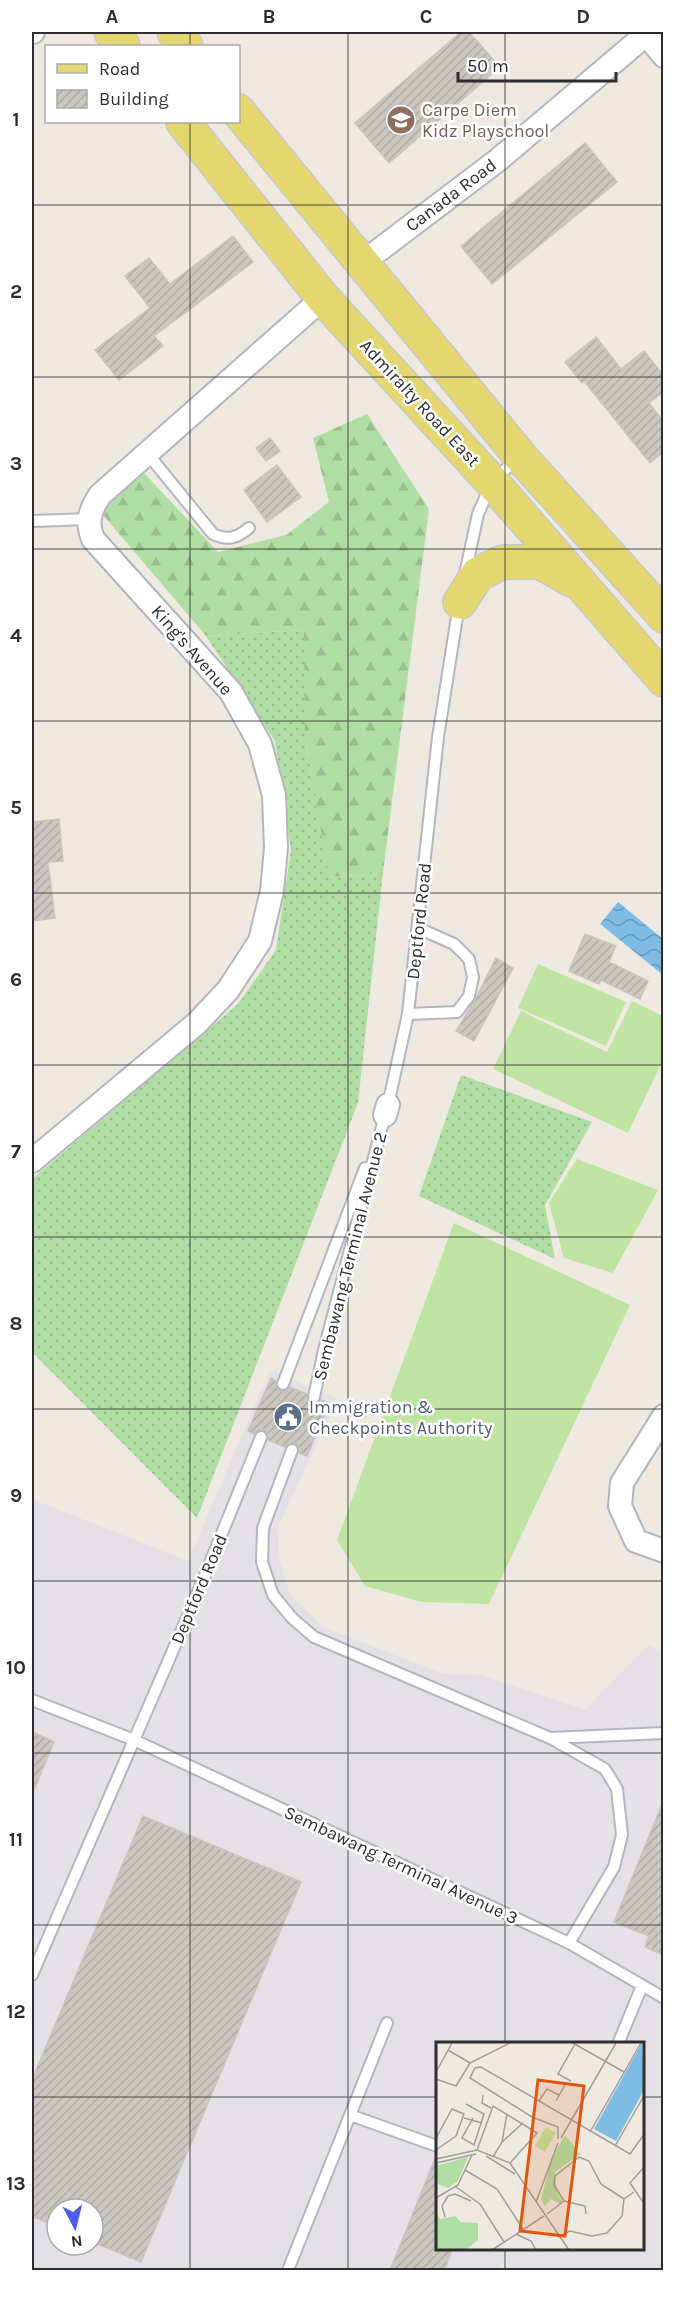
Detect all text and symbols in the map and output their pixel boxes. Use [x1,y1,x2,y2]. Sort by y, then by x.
text: A [106,5,119,28]
text: B [263,5,275,28]
text: C [420,5,432,28]
text: D [576,5,590,28]
legend [45,45,240,123]
scale bar [458,45,616,83]
text: 50 m [467,55,509,77]
text: Road [99,58,140,80]
text: Building [99,88,169,110]
place label: Carpe Diem Kidz Playschool [422,99,549,142]
school or university icon: Carpe Diem Kidz Playschool [385,104,417,136]
text: 1 [12,108,20,131]
street label: Canada Road [401,154,501,236]
text: 2 [10,280,22,303]
street label: Admiralty Road East [355,335,485,471]
text: 3 [10,452,22,475]
street label: King's Avenue [147,600,237,700]
text: 4 [10,624,22,647]
text: 5 [10,796,22,819]
street label: Deptford Road [402,862,436,980]
text: 6 [10,968,22,991]
street label: Sembawang Terminal Avenue 2 [308,1129,392,1383]
text: 7 [11,1140,21,1163]
text: 8 [10,1312,22,1335]
place label: Immigration & Checkpoints Authority [309,1396,493,1439]
public building icon: Immigration & Checkpoints Authority [272,1401,304,1433]
text: 9 [10,1484,22,1507]
street label: Deptford Road [166,1531,232,1647]
text: 10 [6,1656,26,1679]
street label: Sembawang Terminal Avenue 3 [281,1801,521,1929]
text: 11 [9,1828,23,1851]
text: 12 [6,2000,26,2023]
inset map [436,2042,644,2251]
text: 13 [6,2172,26,2195]
north arrow [45,2197,105,2257]
text: N [70,2231,84,2252]

